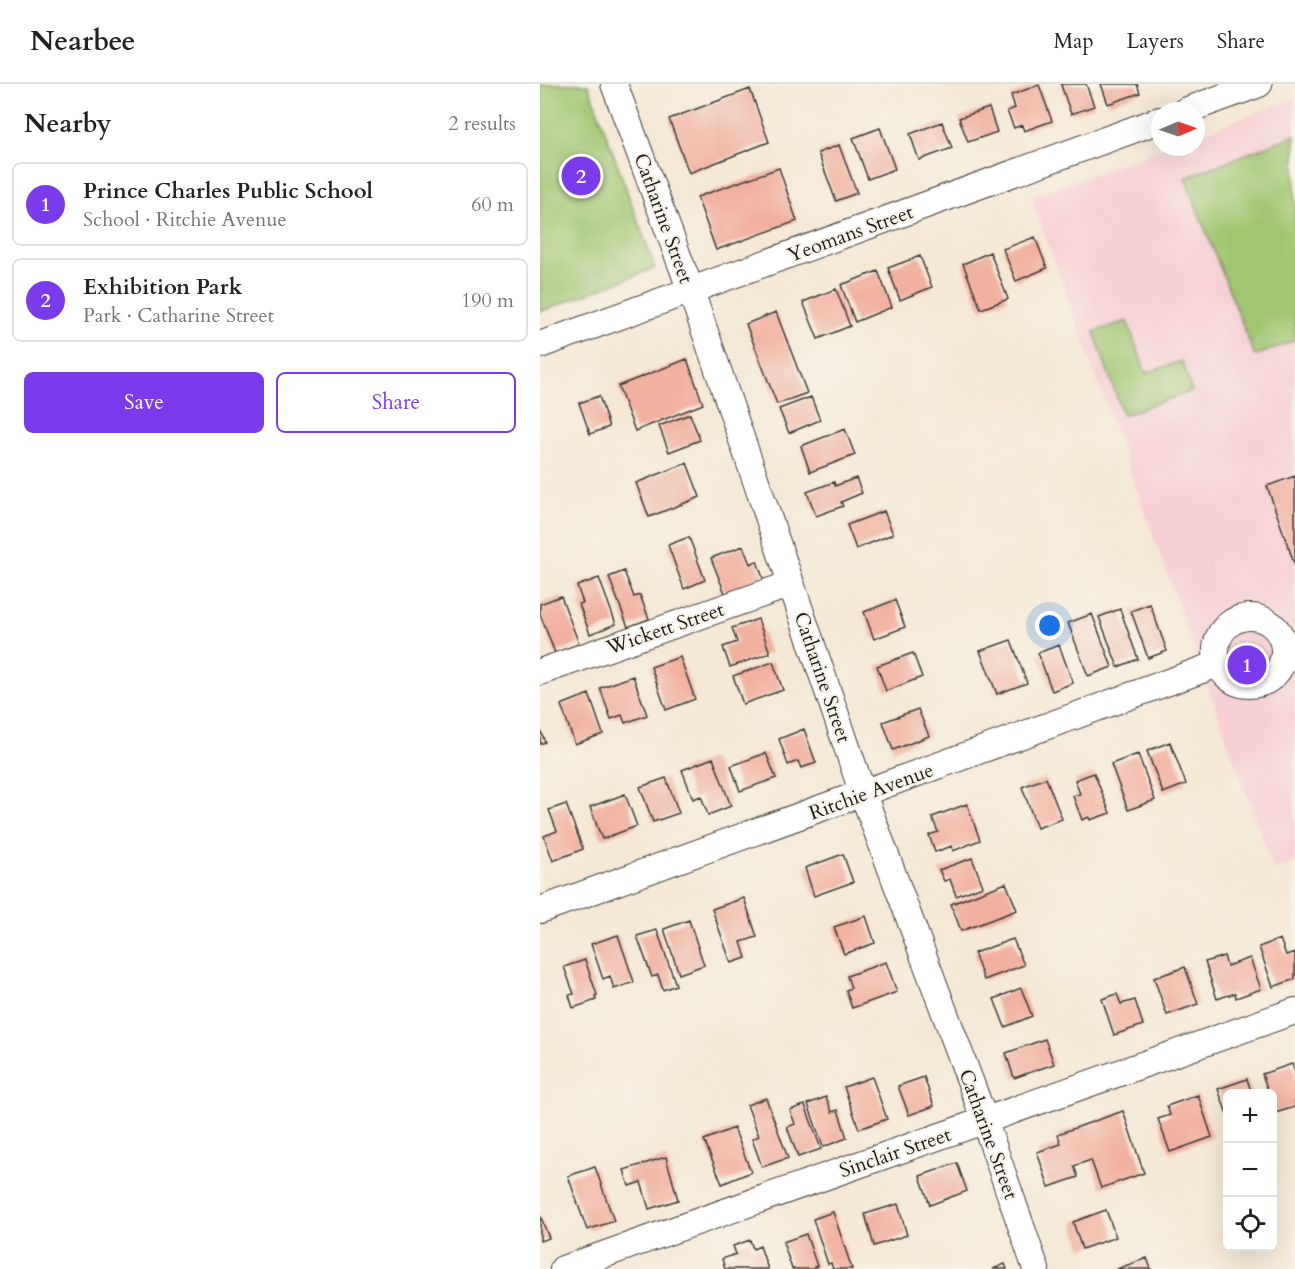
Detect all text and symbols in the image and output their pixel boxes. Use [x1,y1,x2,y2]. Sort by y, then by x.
text: Nearbee [30,22,135,60]
text: Map [1054,27,1094,56]
text: Layers [1127,27,1184,56]
text: Share [1217,27,1265,56]
north arrow [1151,102,1205,156]
text: Nearby [24,106,112,141]
text: 2 results [448,110,516,137]
street label: Catharine Street [627,149,700,288]
pin: 2 [562,154,600,199]
text: Prince Charles Public School [83,176,373,206]
text: 1 [40,191,51,218]
text: 60 m [471,191,514,218]
street label: Yeomans Street [784,198,917,269]
text: School · Ritchie Avenue [83,206,286,233]
text: Exhibition Park [83,272,242,302]
text: 2 [40,287,51,314]
text: 190 m [461,287,514,314]
text: Park · Catharine Street [83,302,274,329]
button: Save [24,372,264,433]
button: Share [276,372,516,433]
street label: Wickett Street [602,596,728,662]
street label: Catharine Street [788,608,858,747]
your location [1035,611,1064,640]
pin: 1 [1228,642,1266,688]
street label: Ritchie Avenue [805,756,937,827]
street label: Catharine Street [952,1065,1025,1204]
map controls [1223,1089,1277,1251]
button: + [1223,1089,1277,1143]
street label: Sinclair Street [836,1121,955,1184]
button: − [1223,1143,1277,1197]
button: locate [1223,1197,1277,1251]

